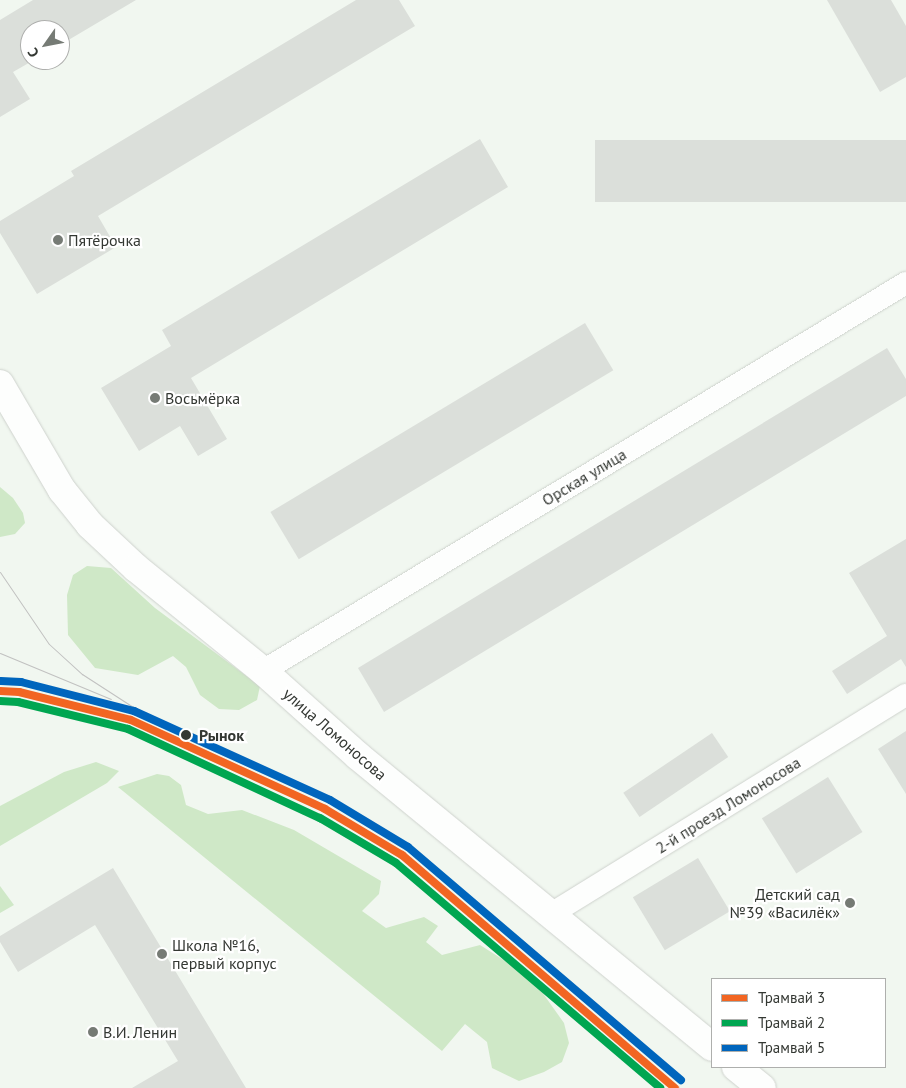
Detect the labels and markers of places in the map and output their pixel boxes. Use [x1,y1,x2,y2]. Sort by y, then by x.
place label: Пятёрочка [68,230,141,250]
marker: Пятёрочка [52,234,64,246]
place label: Восьмёрка [165,388,240,408]
marker: Восьмёрка [149,392,161,404]
place label: Рынок [199,725,244,745]
marker: Рынок [177,726,195,744]
place label: Детский сад №39 «Василёк» [730,884,840,922]
marker: Детский сад №39 «Василёк» [844,897,856,909]
place label: Школа №16, первый корпус [172,935,277,973]
marker: Школа №16, первый корпус [156,948,168,960]
place label: В.И. Ленин [103,1022,178,1042]
marker: В.И. Ленин [87,1026,99,1038]

